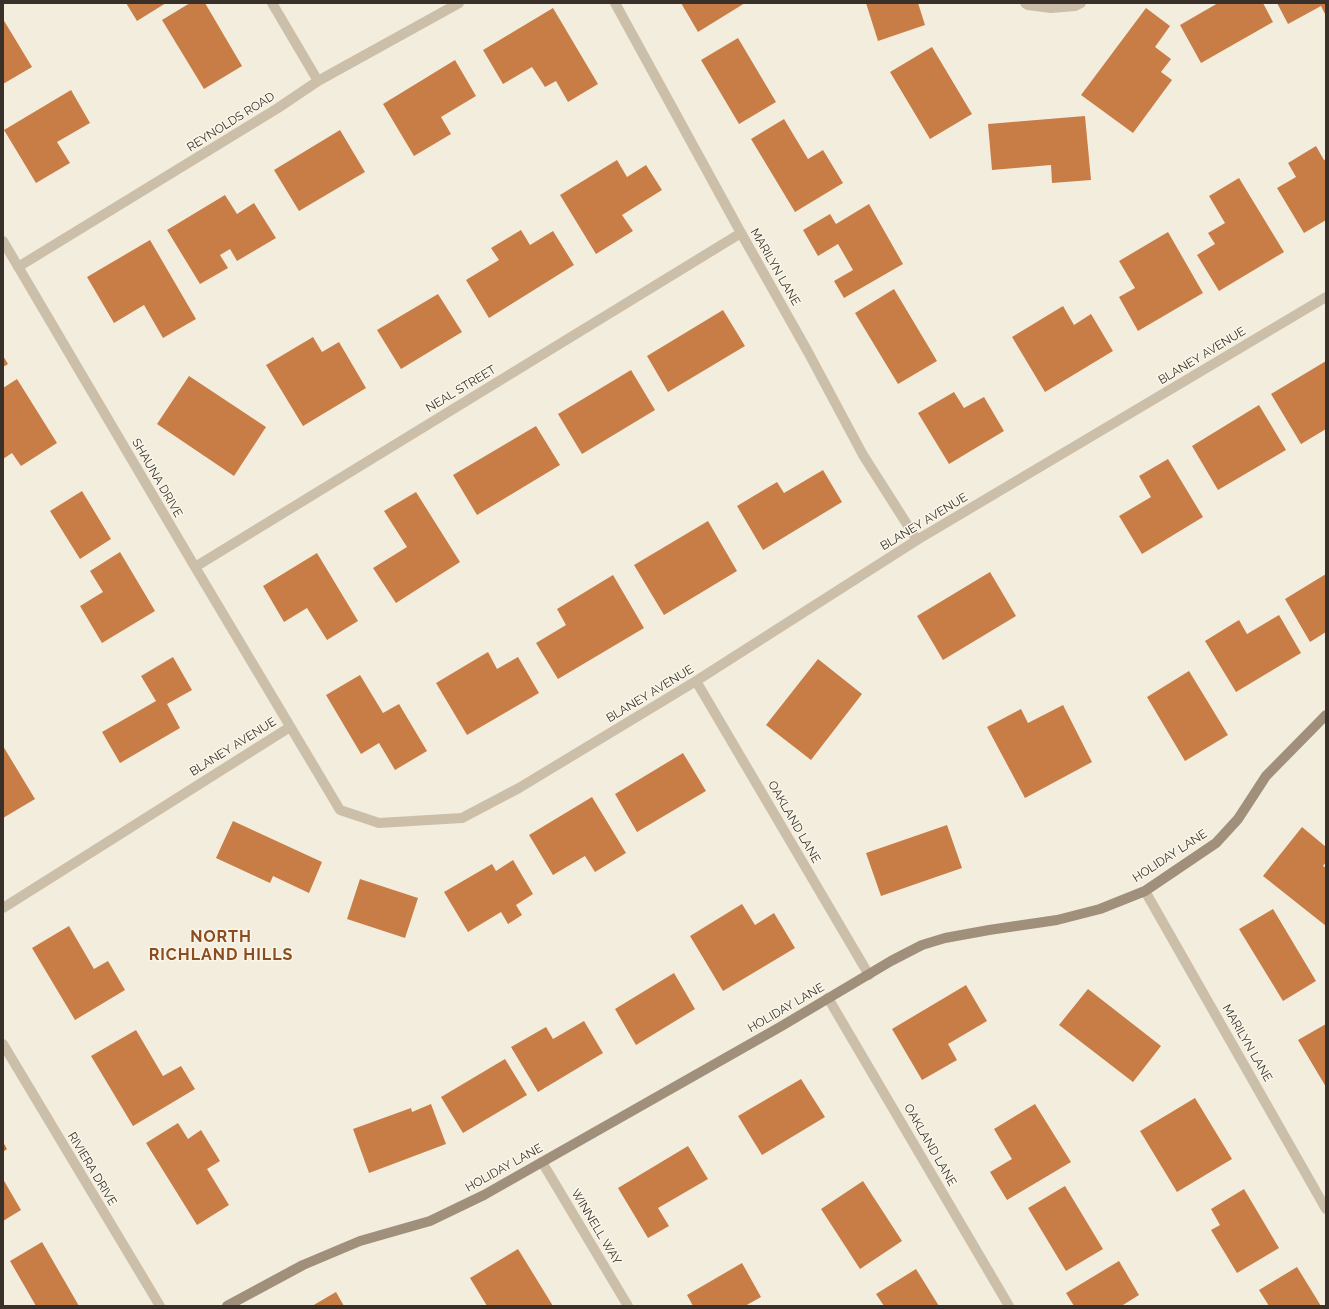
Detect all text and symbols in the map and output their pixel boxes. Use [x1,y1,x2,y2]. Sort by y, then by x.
street label: REYNOLDS ROAD [185,89,277,155]
street label: MARILYN LANE [747,226,803,308]
street label: BLANEY AVENUE [1156,324,1248,388]
street label: NEAL STREET [423,362,499,416]
street label: SHAUNA DRIVE [129,436,185,520]
street label: BLANEY AVENUE [878,490,970,554]
street label: BLANEY AVENUE [604,662,696,726]
street label: BLANEY AVENUE [187,715,279,779]
street label: OAKLAND LANE [765,778,823,866]
street label: HOLIDAY LANE [1130,827,1210,885]
district label: NORTH RICHLAND HILLS [149,927,293,965]
street label: HOLIDAY LANE [745,980,827,1036]
street label: MARILYN LANE [1219,1002,1275,1084]
street label: OAKLAND LANE [901,1101,959,1189]
street label: RIVIERA DRIVE [64,1130,120,1208]
street label: HOLIDAY LANE [463,1141,545,1195]
street label: WINNELL WAY [568,1187,624,1267]

